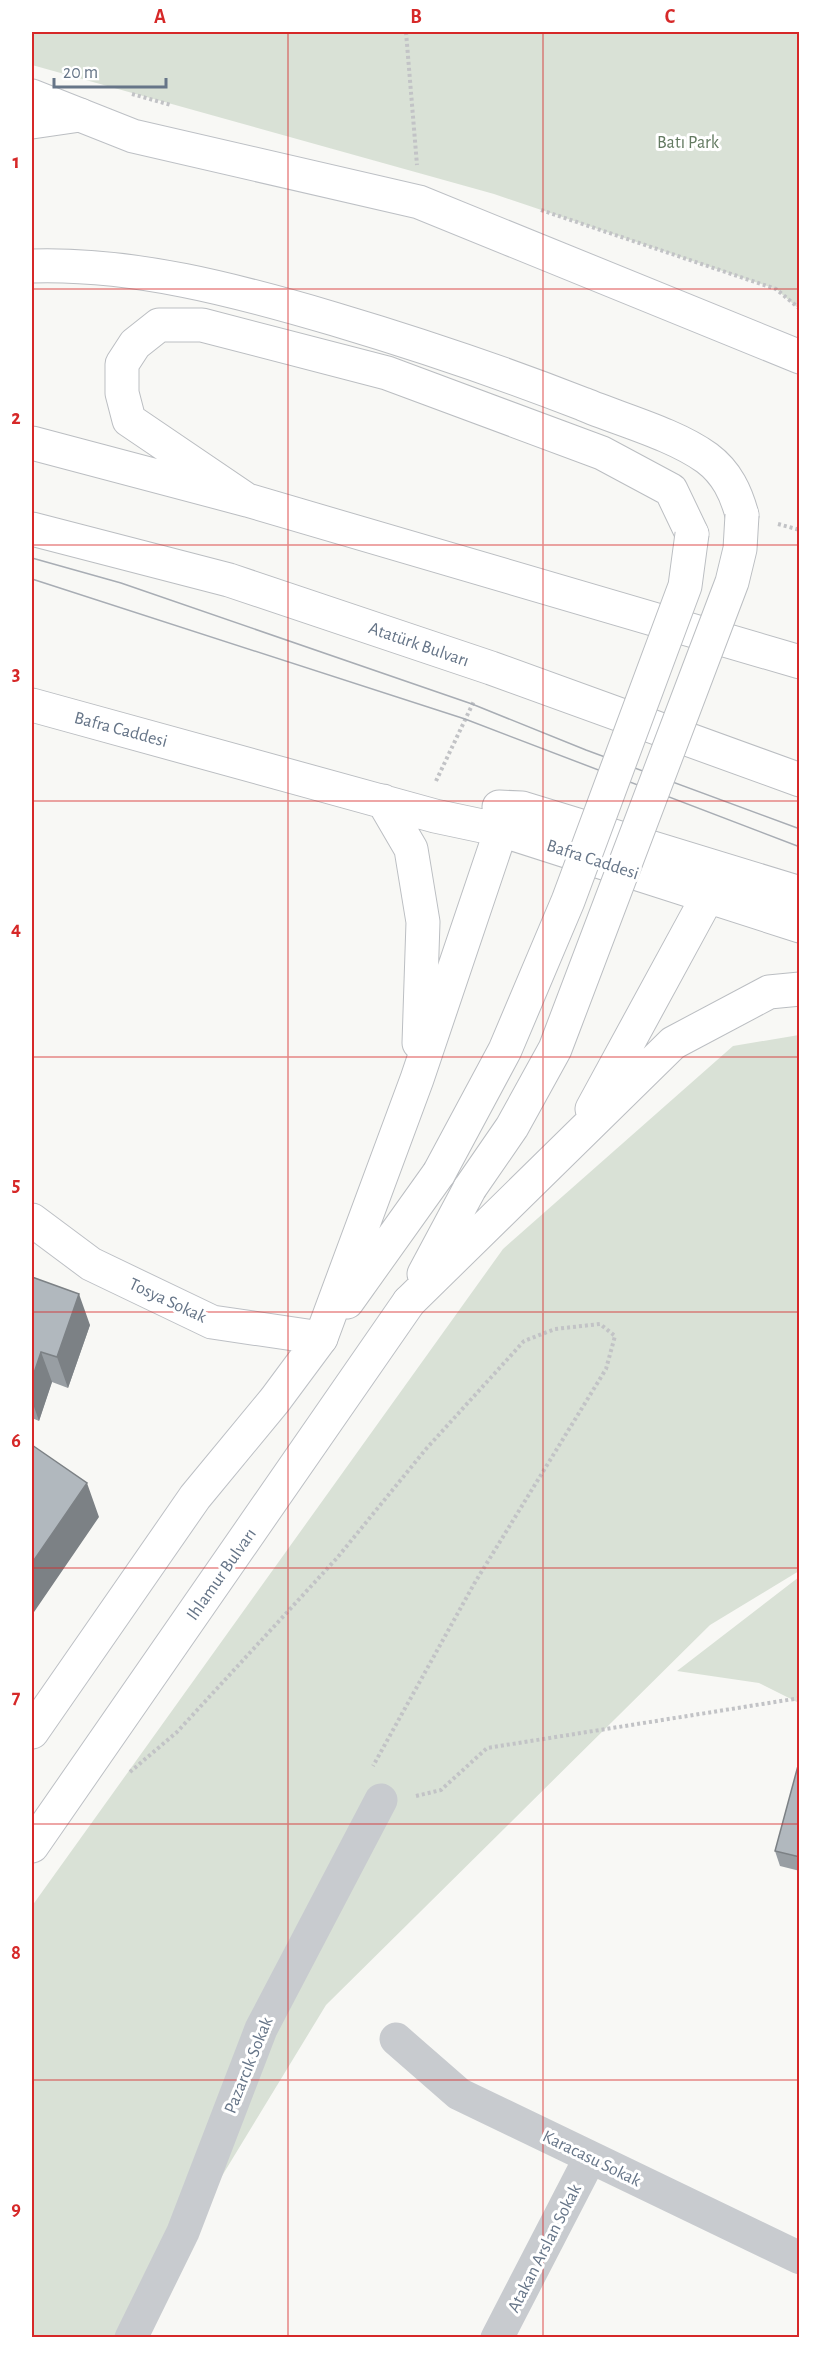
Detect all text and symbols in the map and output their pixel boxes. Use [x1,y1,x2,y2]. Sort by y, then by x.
text: A [154,7,166,27]
text: B [410,7,422,27]
text: C [665,7,676,27]
scale bar [54,51,166,89]
text: 20 m [63,64,98,82]
park label: Batı Park [657,134,720,152]
text: 1 [12,152,20,172]
text: 2 [11,408,21,428]
street label: Atatürk Bulvarı [366,619,471,671]
text: 3 [12,664,20,684]
street label: Bafra Caddesi [72,709,169,751]
street label: Bafra Caddesi [544,837,641,883]
text: 4 [11,919,21,939]
text: 5 [12,1175,20,1195]
street label: Tosya Sokak [126,1275,210,1327]
text: 6 [11,1431,21,1451]
street label: Ihlamur Bulvarı [184,1525,260,1624]
text: 7 [12,1687,21,1707]
text: 8 [11,1943,21,1963]
street label: Pazarcık Sokak [221,2014,277,2116]
street label: Karacasu Sokak [540,2127,644,2191]
street label: Atakan Arslan Sokak [505,2181,585,2315]
text: 9 [11,2199,21,2219]

